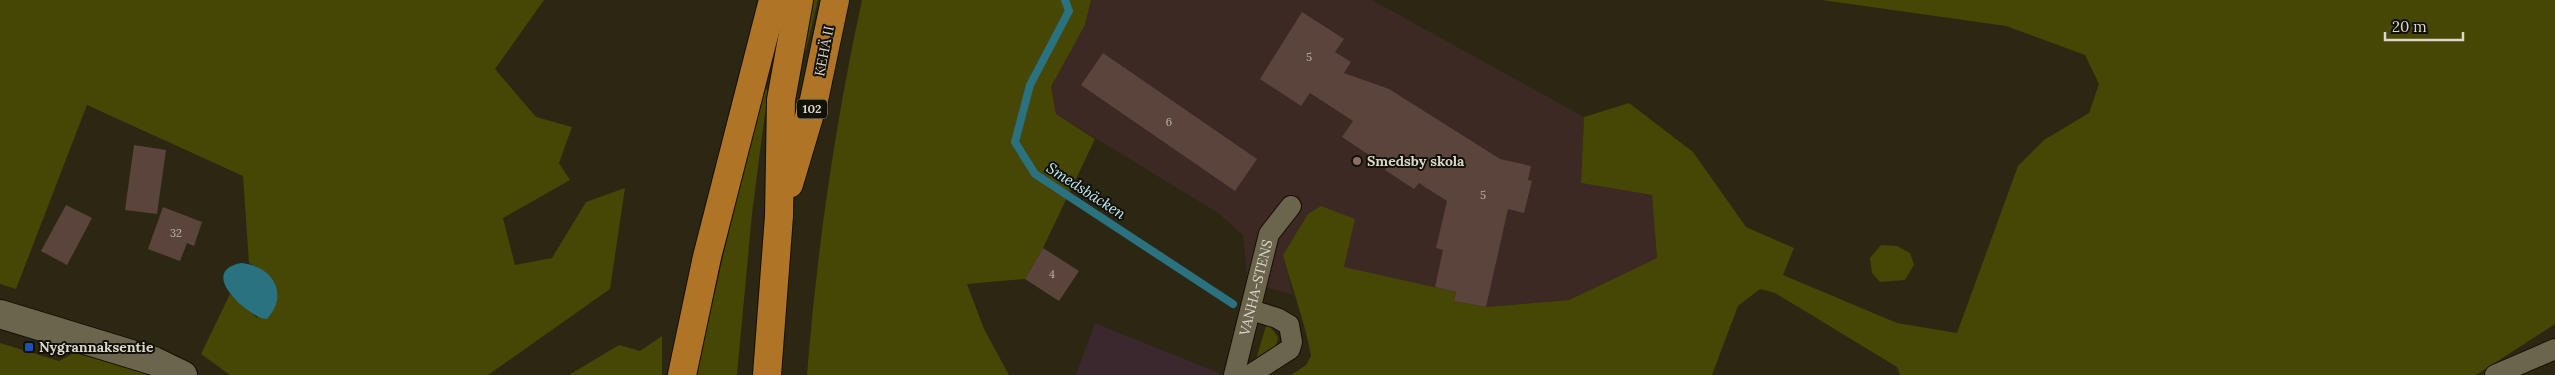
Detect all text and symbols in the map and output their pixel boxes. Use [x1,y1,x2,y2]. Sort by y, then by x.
scale bar [2385,10,2462,42]
text: 20 m [2392,17,2427,36]
street label: KEHÄ II [810,24,838,78]
house number: 5 [1306,50,1312,64]
road number: 102 [797,100,827,118]
house number: 6 [1166,115,1172,129]
place label: Smedsby skola [1367,152,1465,170]
marker: Smedsby skola [1351,155,1363,167]
water label: Smedsbäcken [1043,158,1130,224]
house number: 5 [1480,188,1486,202]
house number: 32 [170,226,182,240]
street label: VANHA-STENS [1235,238,1276,338]
house number: 4 [1049,267,1055,281]
place label: Nygrannaksentie [39,338,154,356]
marker: Nygrannaksentie [23,341,35,353]

